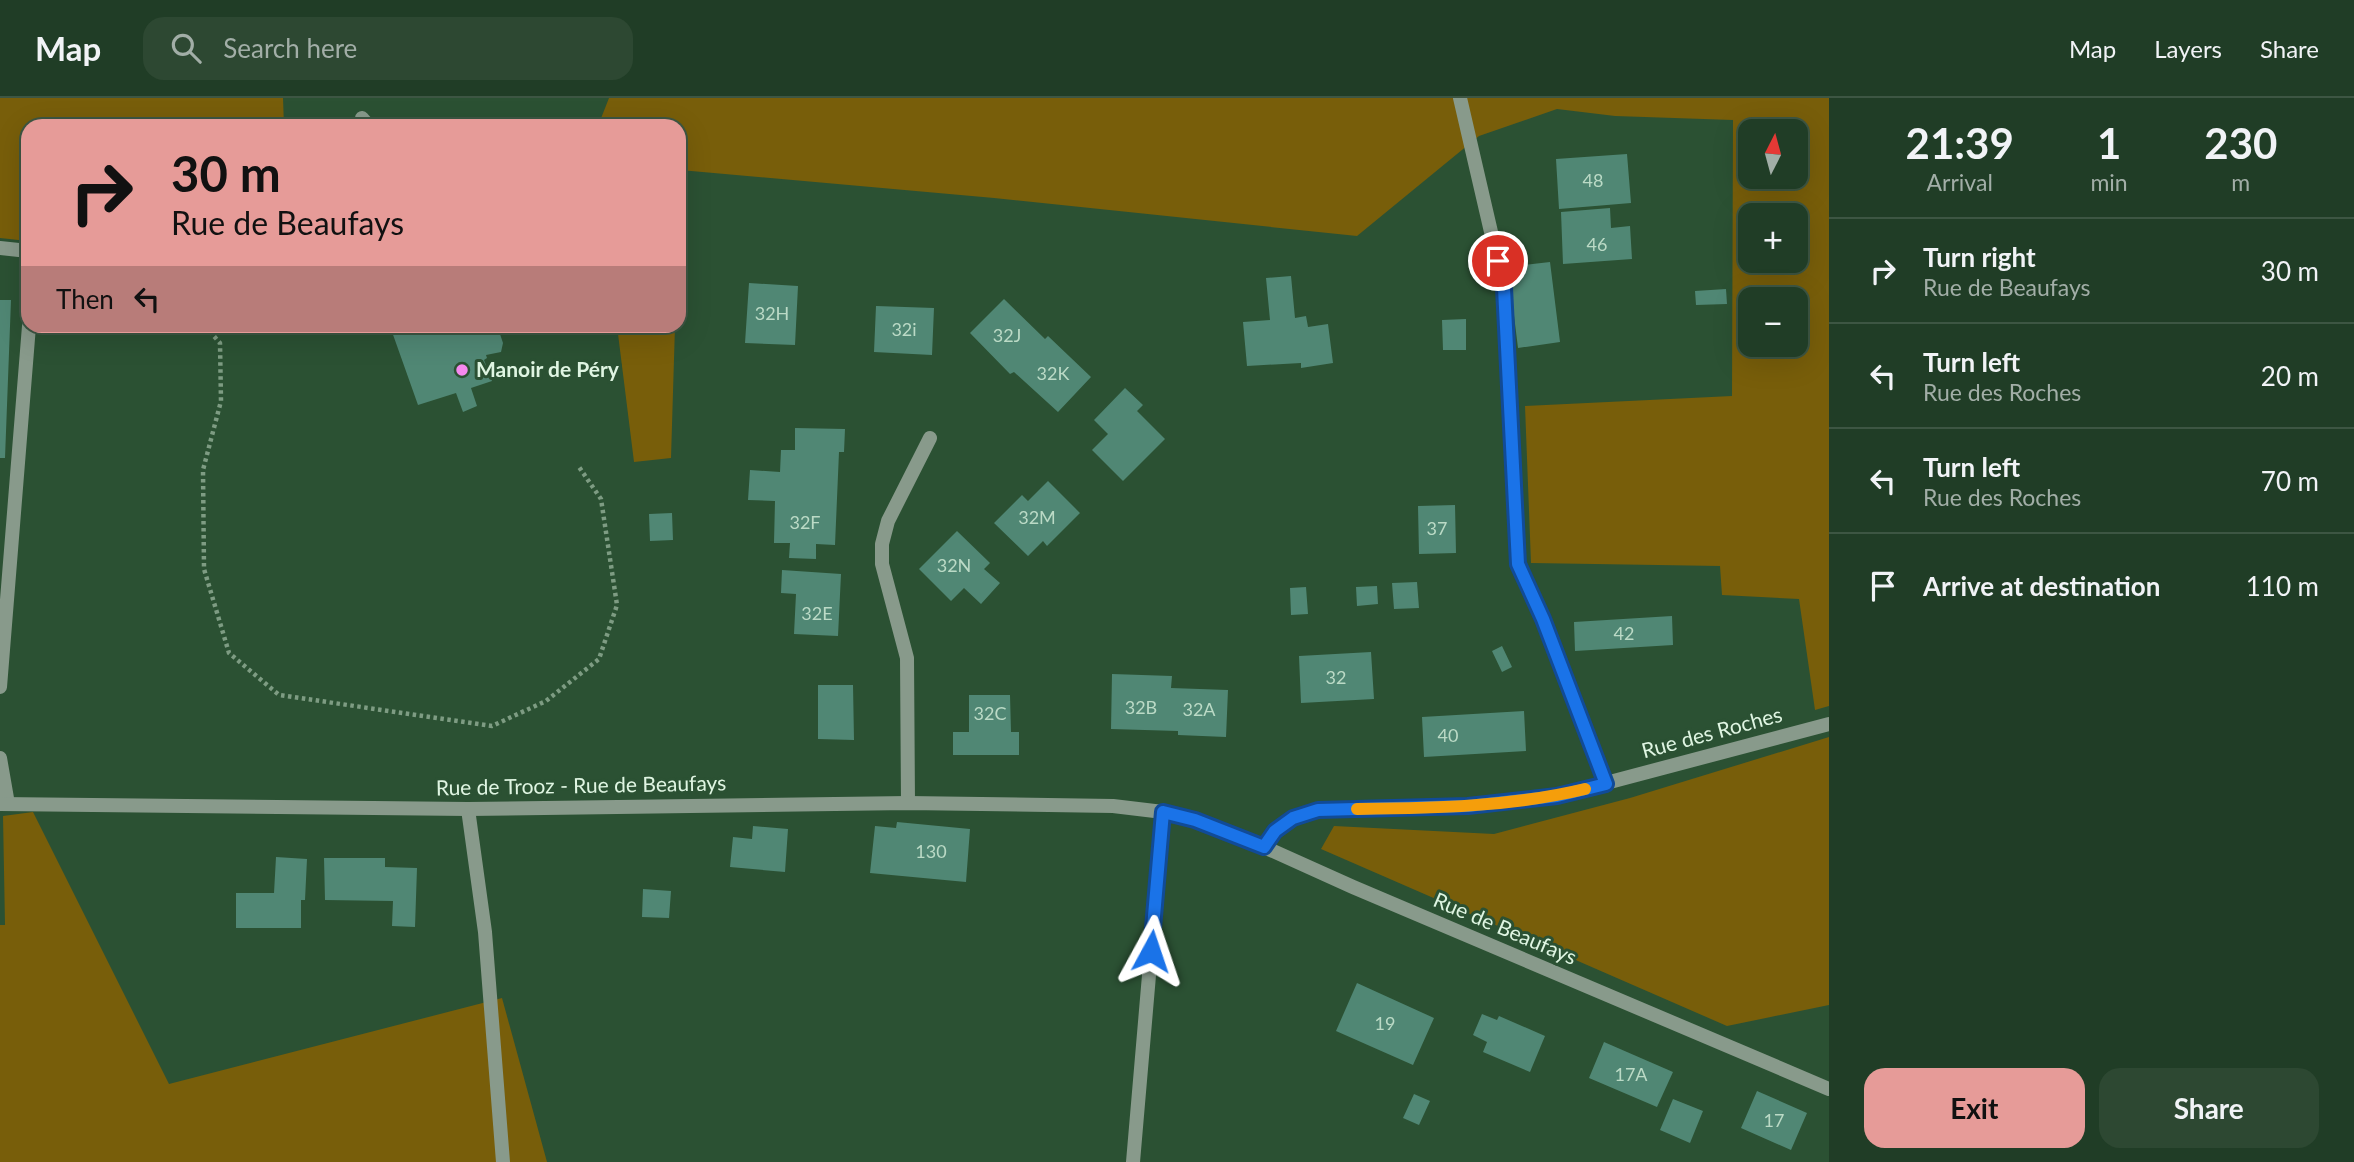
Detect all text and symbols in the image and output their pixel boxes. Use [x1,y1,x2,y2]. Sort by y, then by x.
search box [143,17,633,80]
text: Map [35,28,101,68]
icon: search [167,29,205,67]
text: Search here [223,32,357,64]
text: Map [2069,34,2116,63]
text: Layers [2154,34,2222,63]
text: Share [2260,34,2319,63]
text: 21:39 [1906,118,2014,168]
text: 1 [2097,118,2121,168]
text: 230 [2204,118,2277,168]
north arrow [1738,119,1808,189]
map controls [1738,119,1808,357]
text: 30 m [171,144,281,202]
icon: right [56,147,147,238]
text: Arrival [1927,168,1993,196]
text: min [2090,168,2128,196]
text: m [2231,168,2250,196]
house number: 48 [1583,169,1603,191]
text: Rue de Beaufays [171,203,404,242]
button: + [1738,203,1808,273]
pin [1468,231,1528,291]
house number: 46 [1587,233,1607,255]
text: Turn right [1923,241,2036,273]
icon: arrive [1479,242,1517,280]
icon: right [1864,252,1902,290]
text: 30 m [2261,255,2319,287]
text: Rue de Beaufays [1923,273,2091,301]
icon: left [128,280,166,318]
text: Then [56,283,114,315]
button: − [1738,287,1808,357]
house number: 32H [755,302,789,324]
house number: 32i [891,318,917,340]
house number: 32J [993,324,1021,346]
text: Turn left [1923,346,2020,378]
place label: Manoir de Péry [476,356,620,381]
icon: left [1864,357,1902,395]
text: 20 m [2261,360,2319,392]
marker: Manoir de Péry [454,362,470,378]
house number: 32K [1037,362,1069,384]
text: Rue des Roches [1923,378,2081,406]
text: Turn left [1923,451,2020,483]
icon: left [1864,462,1902,500]
text: 70 m [2261,465,2319,497]
text: Rue des Roches [1923,483,2081,511]
house number: 32M [1018,506,1056,528]
house number: 32F [789,511,821,533]
house number: 37 [1427,517,1447,539]
house number: 32N [937,554,971,576]
icon: arrive [1864,567,1902,605]
text: Arrive at destination [1923,570,2160,602]
text: 110 m [2246,570,2319,602]
house number: 32E [801,602,833,624]
house number: 42 [1614,622,1634,644]
house number: 32 [1326,666,1346,688]
house number: 32B [1125,696,1157,718]
house number: 32A [1182,698,1216,720]
street label: Rue des Roches [1639,701,1785,762]
house number: 32C [974,702,1006,724]
house number: 40 [1438,724,1458,746]
street label: Rue de Trooz - Rue de Beaufays [436,769,726,800]
house number: 130 [915,840,947,862]
street label: Rue de Beaufays [1430,886,1581,969]
position arrow [1114,914,1188,988]
house number: 19 [1375,1012,1395,1034]
house number: 17A [1614,1063,1648,1085]
button: Exit [1864,1068,2085,1148]
button: Share [2099,1068,2319,1148]
house number: 17 [1764,1109,1784,1131]

